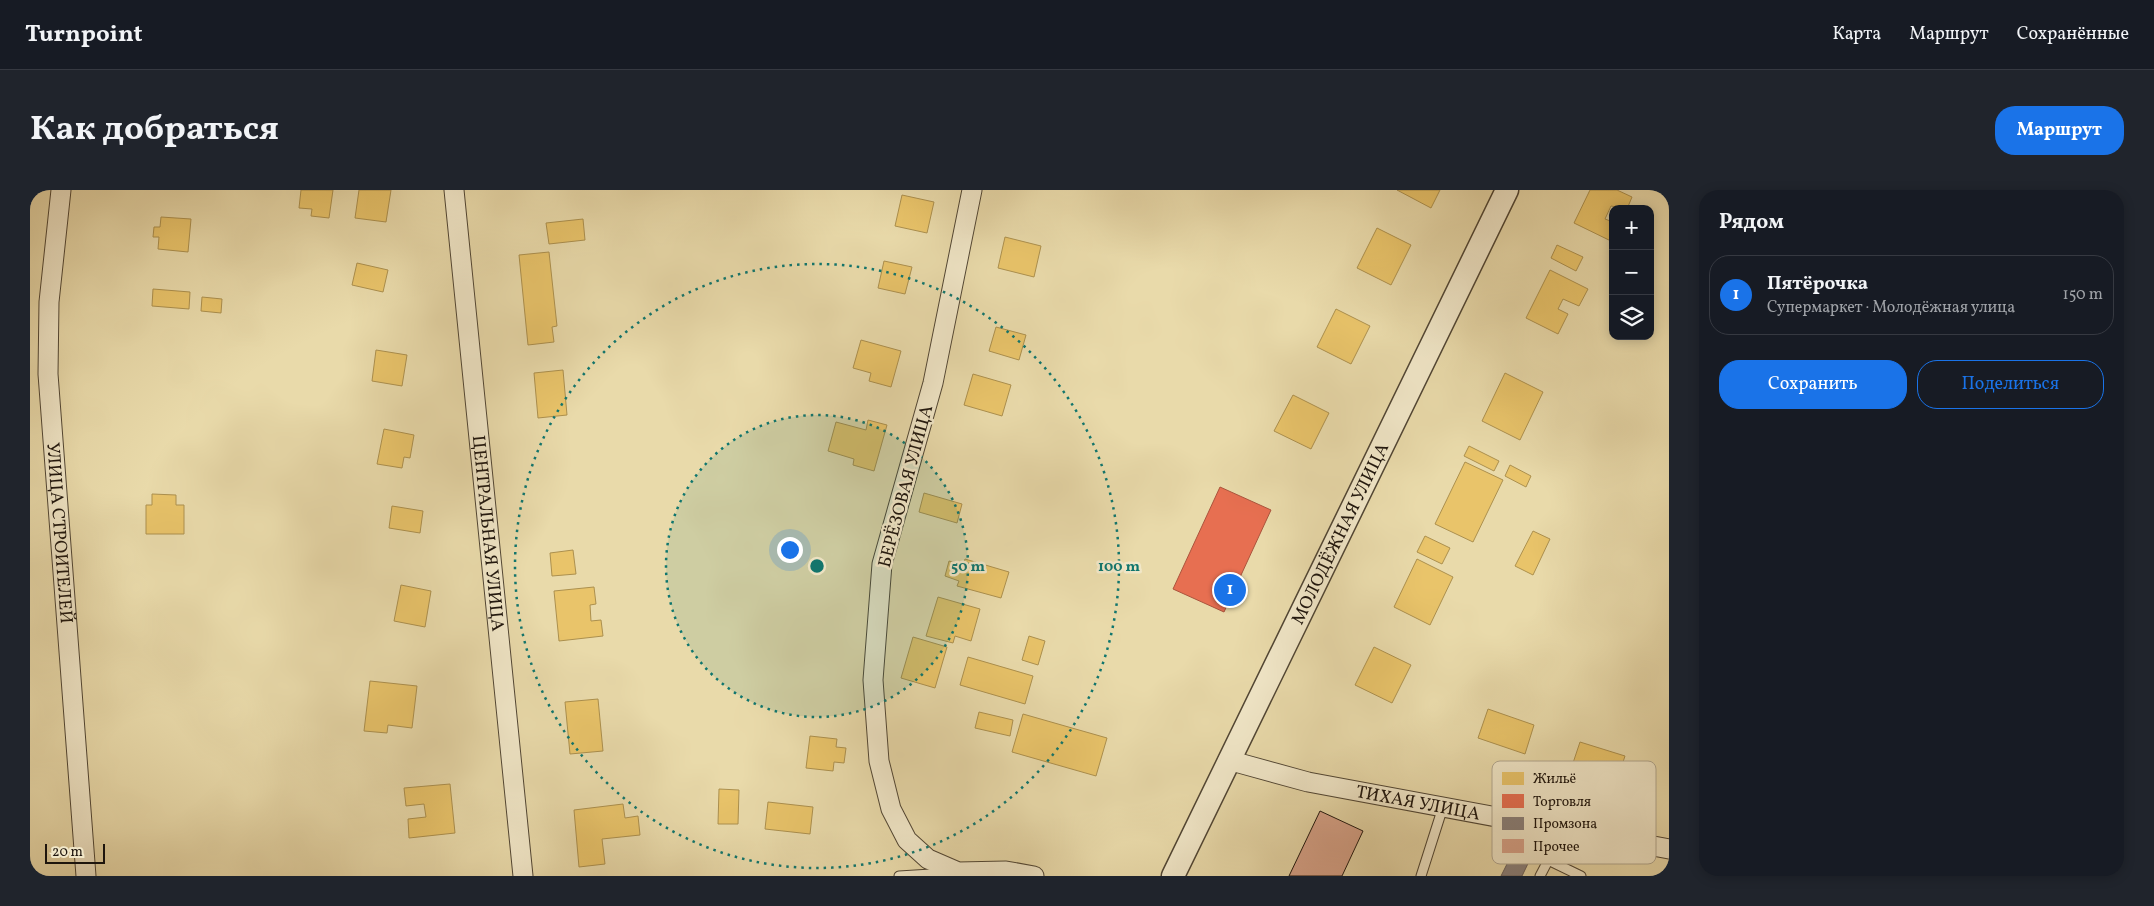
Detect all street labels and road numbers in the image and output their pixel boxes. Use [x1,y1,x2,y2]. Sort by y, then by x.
street label: БЕРЁЗОВАЯ УЛИЦА [873,402,940,570]
street label: ЦЕНТРАЛЬНАЯ УЛИЦА [465,434,509,633]
street label: МОЛОДЁЖНАЯ УЛИЦА [1286,439,1396,629]
street label: УЛИЦА СТРОИТЕЛЕЙ [39,441,78,625]
street label: ТИХАЯ УЛИЦА [1354,780,1482,828]

